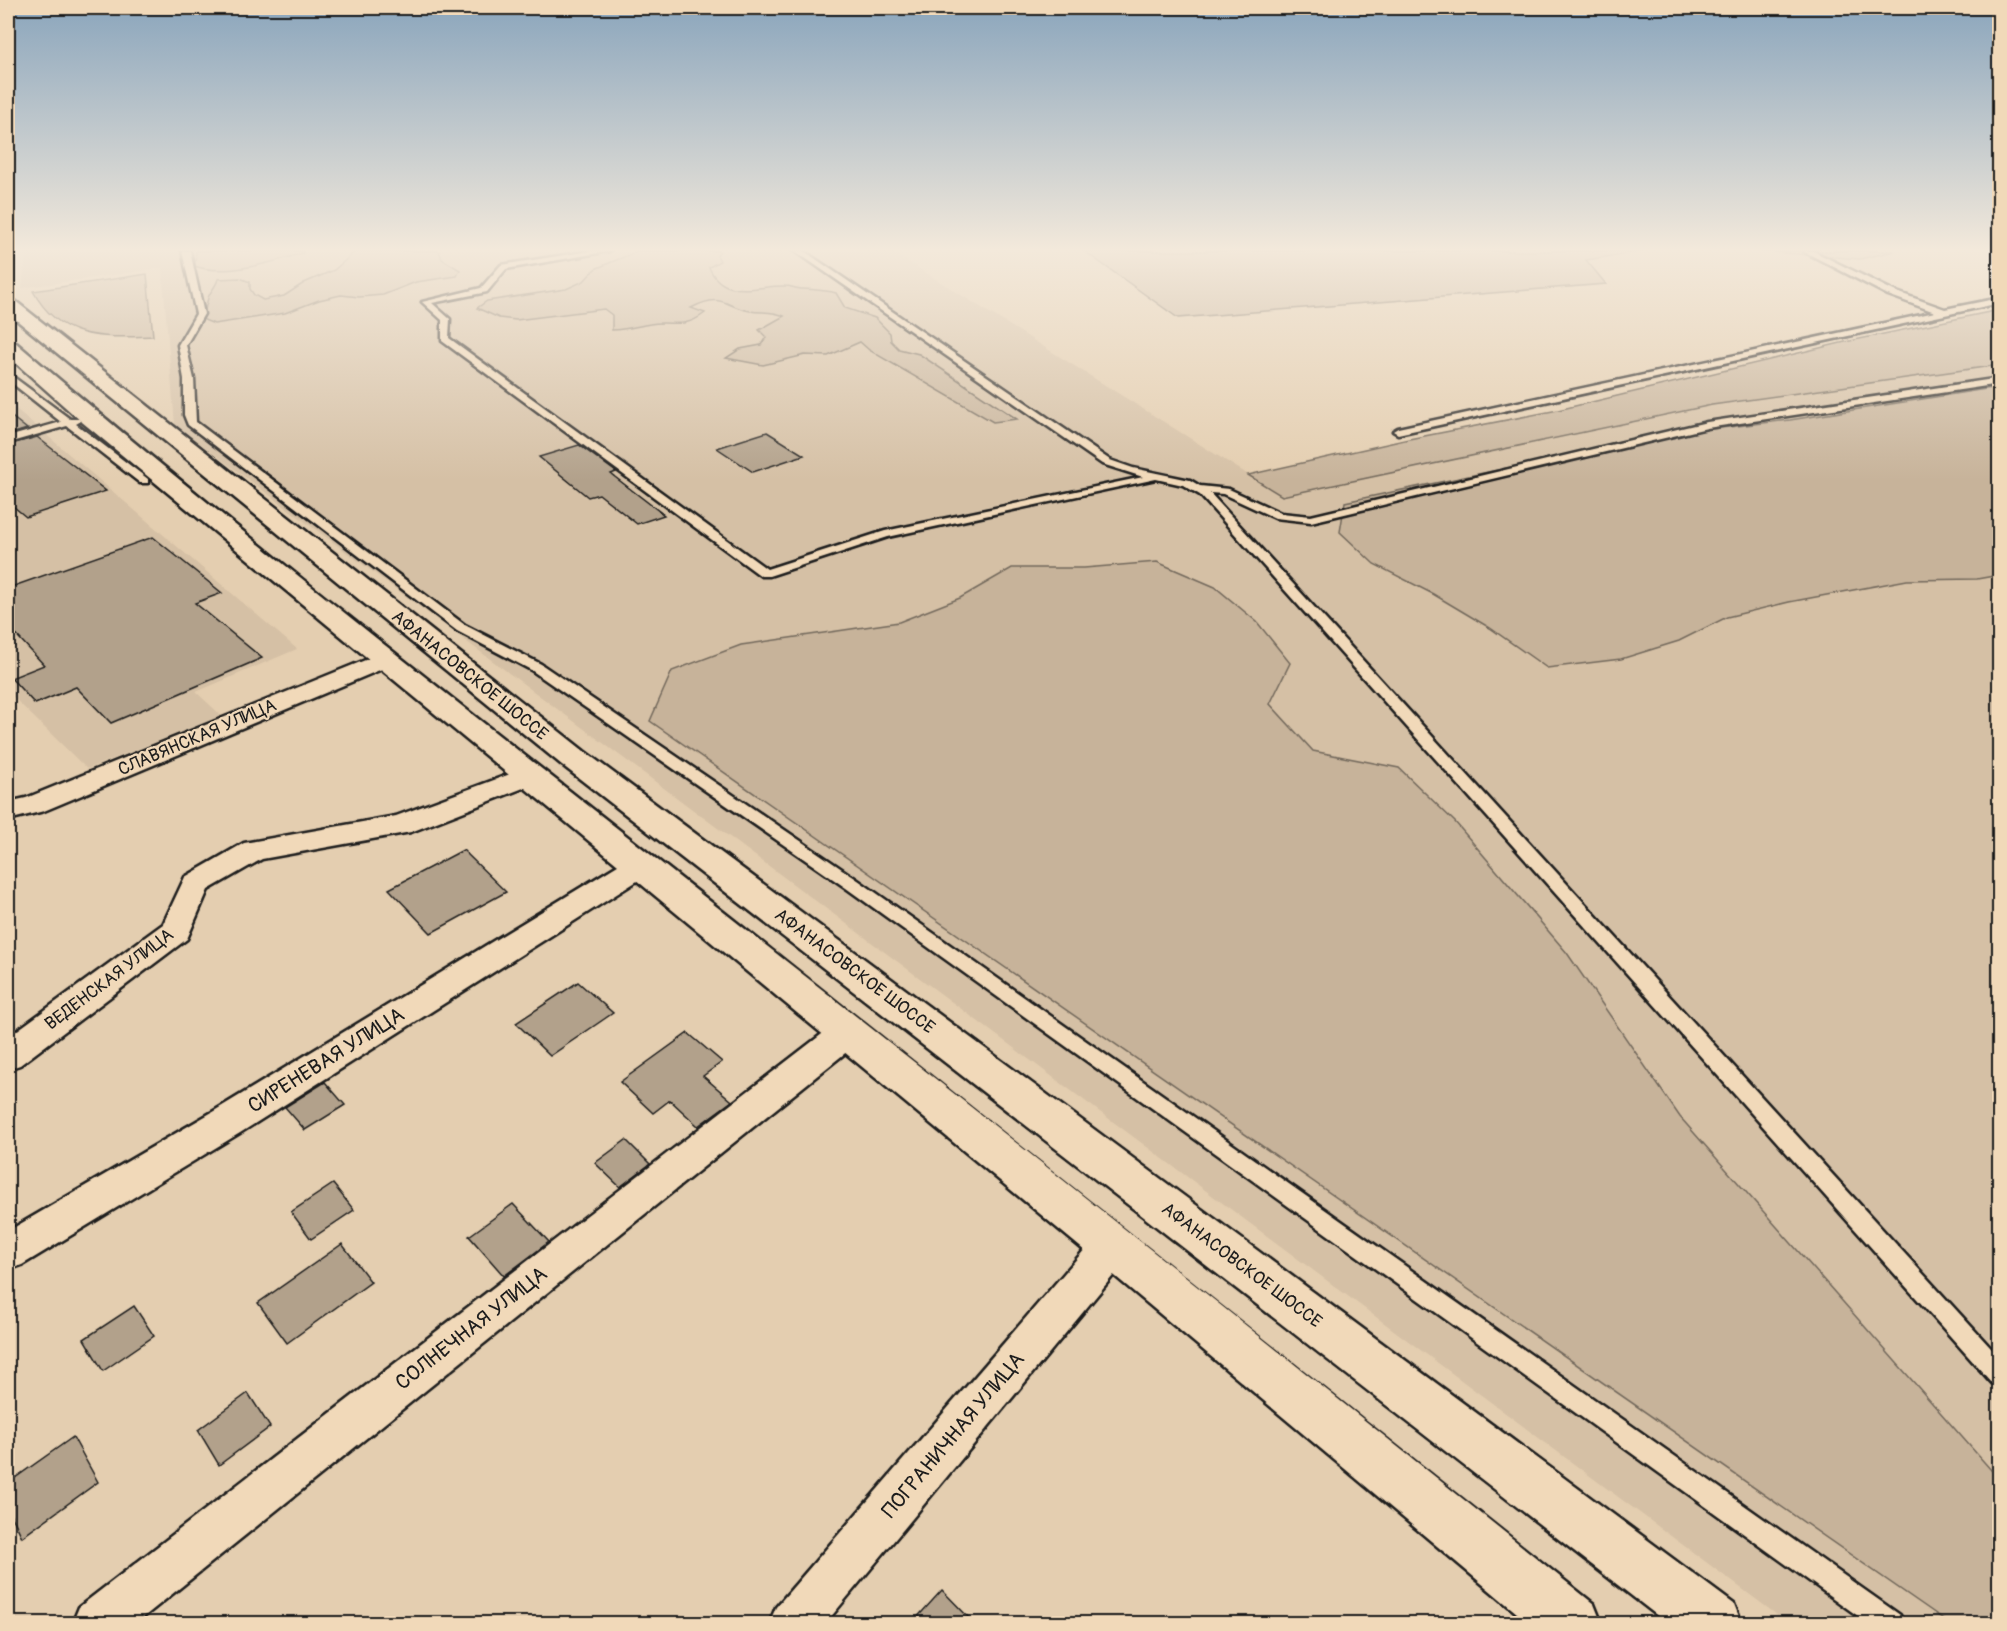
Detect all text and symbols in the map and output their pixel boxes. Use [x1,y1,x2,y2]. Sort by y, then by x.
street label: АФАНАСОВСКОЕ ШОССЕ [387,605,553,746]
street label: СЛАВЯНСКАЯ УЛИЦА [114,694,280,781]
street label: АФАНАСОВСКОЕ ШОССЕ [770,904,940,1039]
street label: ВЕДЕНСКАЯ УЛИЦА [40,923,179,1035]
street label: СИРЕНЕВАЯ УЛИЦА [243,1001,410,1119]
street label: АФАНАСОВСКОЕ ШОССЕ [1157,1198,1327,1333]
street label: СОЛНЕЧНАЯ УЛИЦА [390,1261,553,1396]
street label: ПОГРАНИЧНАЯ УЛИЦА [876,1347,1031,1524]

